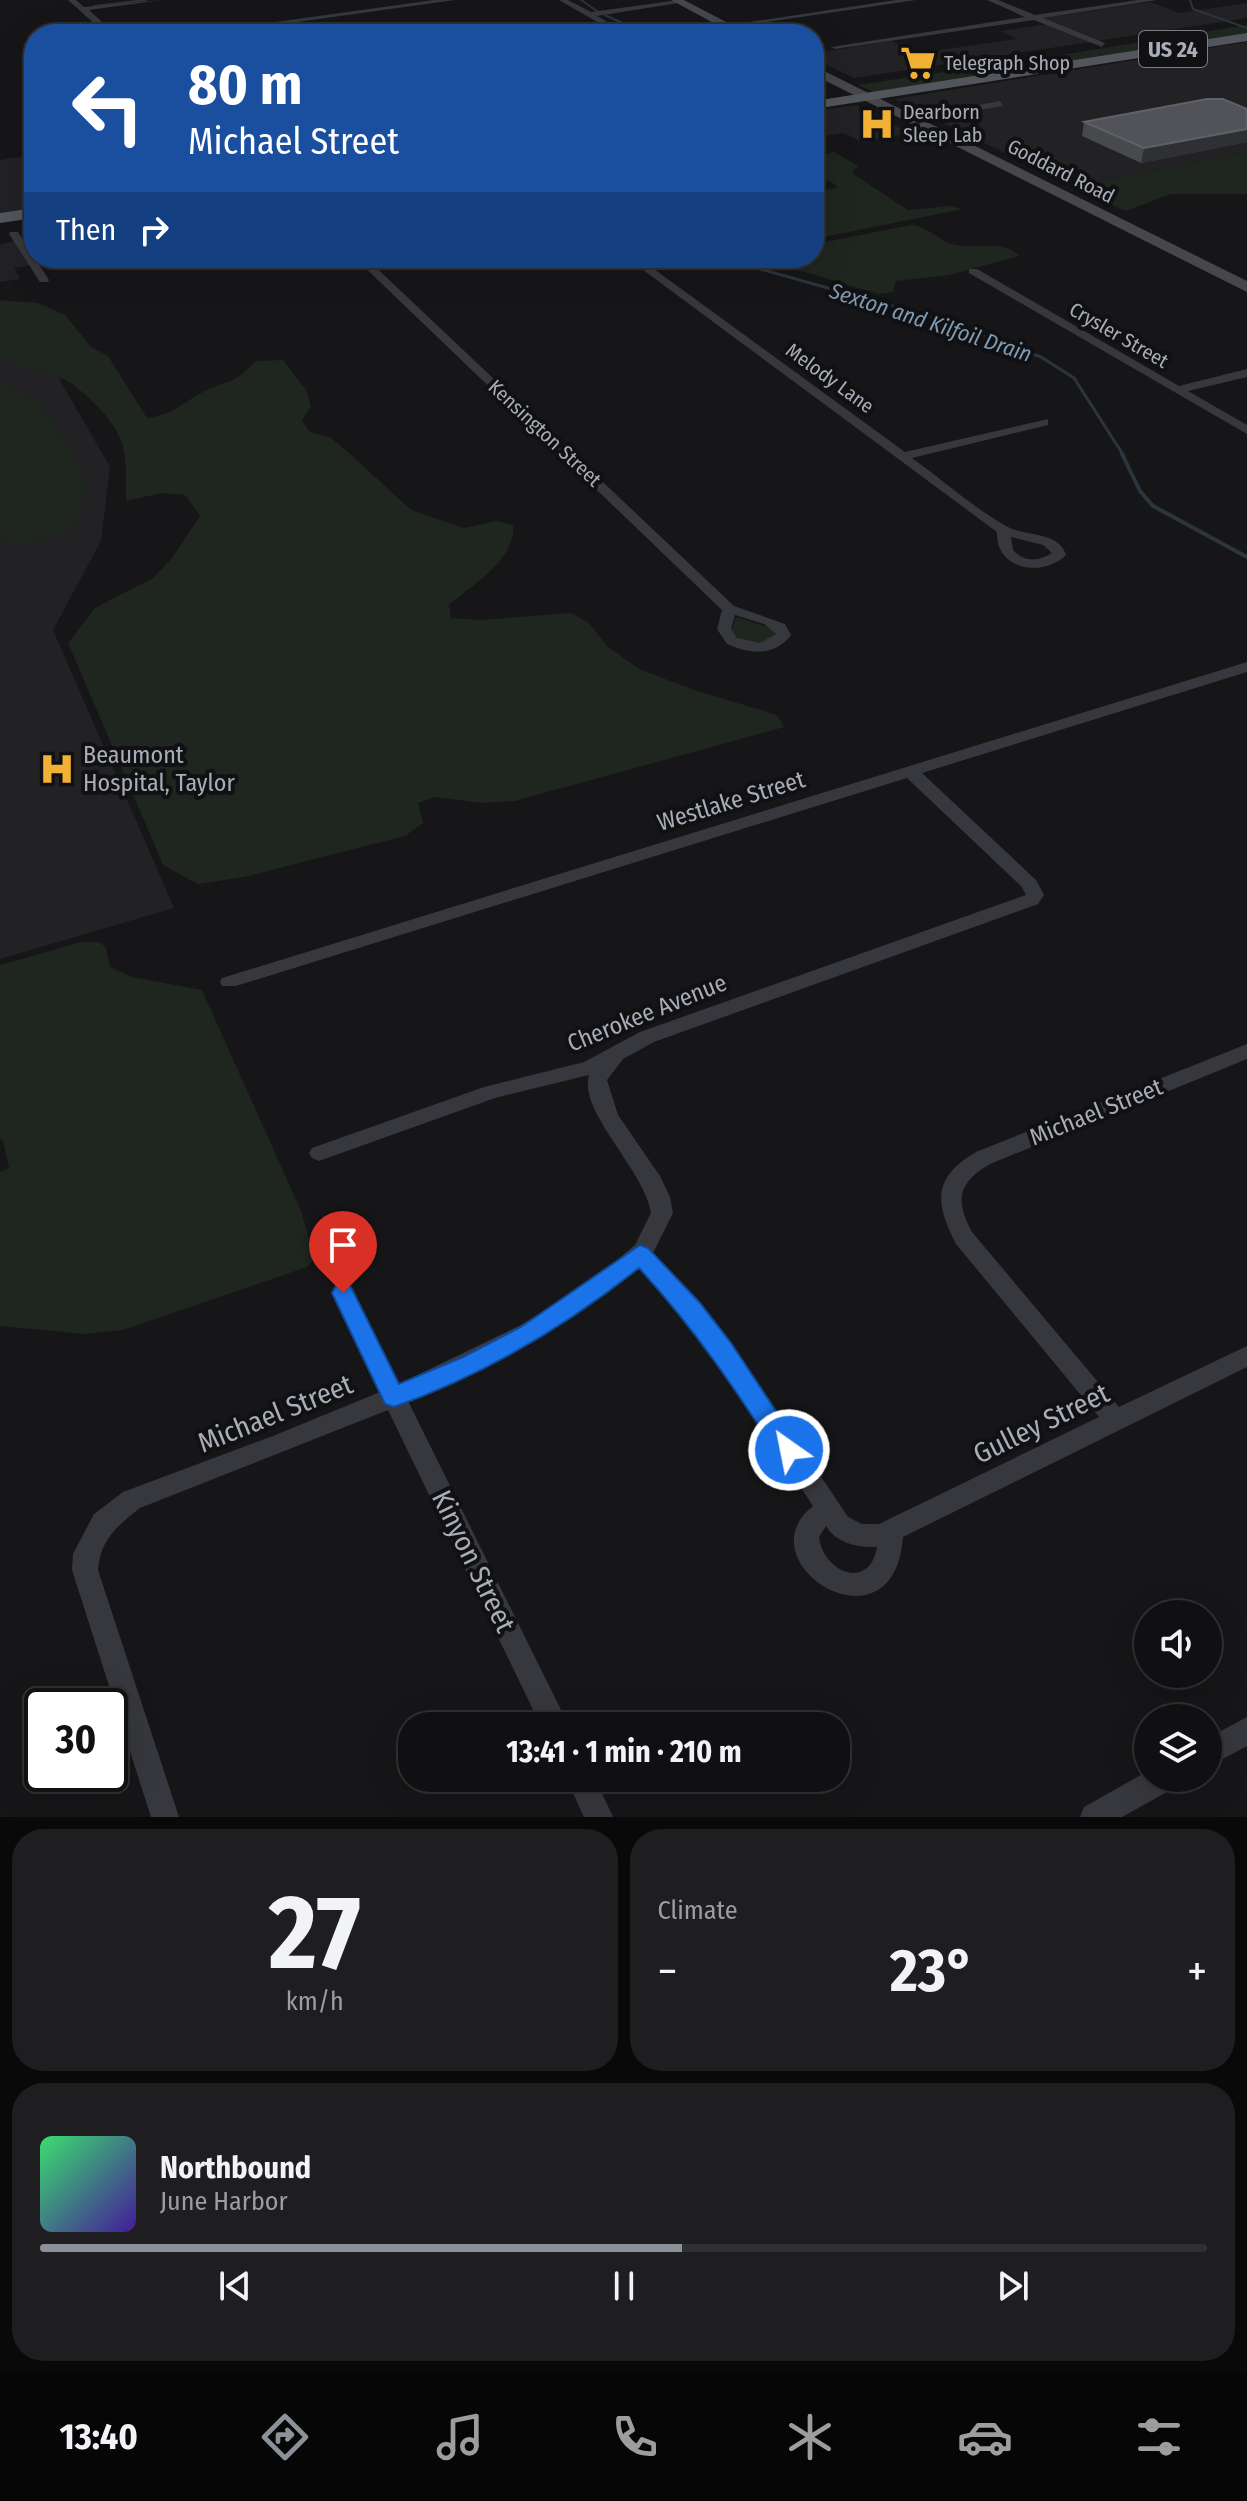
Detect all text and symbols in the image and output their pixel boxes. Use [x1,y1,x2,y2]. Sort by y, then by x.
road number: US 24 [1139,31,1207,67]
supermarket icon: Telegraph Shop [899,44,937,82]
place label: Telegraph Shop [944,51,1070,75]
text: 80 m [188,52,303,119]
icon: left [56,56,160,160]
place label: Dearborn Sleep Lab [903,100,982,147]
hospital icon: Dearborn Sleep Lab [858,105,896,143]
text: Michael Street [188,120,399,164]
street label: Goddard Road [1004,134,1118,208]
icon: right [132,208,176,252]
text: Then [56,212,116,248]
water label: Sexton and Kilfoil Drain [826,277,1035,368]
street label: Crysler Street [1065,297,1173,373]
street label: Melody Lane [781,338,879,418]
street label: Kensington Street [484,375,607,492]
place label: Beaumont Hospital, Taylor [83,741,235,797]
hospital icon: Beaumont Hospital, Taylor [38,750,76,788]
street label: Westlake Street [654,765,808,837]
street label: Cherokee Avenue [563,968,731,1058]
street label: Michael Street [1026,1073,1167,1151]
pin [309,1211,377,1293]
icon: arrive [321,1223,365,1267]
street label: Michael Street [193,1367,358,1459]
street label: Gulley Street [968,1376,1115,1470]
position arrow [747,1408,831,1492]
street label: Kinyon Street [425,1485,522,1638]
map controls [1134,1600,1222,1792]
button: sound [1134,1600,1222,1688]
speed limit sign: 30 [24,1688,128,1792]
button: layers [1134,1704,1222,1792]
text: 13:41 · 1 min · 210 m [506,1734,742,1770]
text: 27 [269,1871,361,1996]
text: Climate [658,1895,738,1926]
text: 23° [890,1935,974,2007]
text: − [658,1945,677,1998]
text: + [1187,1945,1207,1998]
text: km/h [286,1986,344,2017]
text: Northbound [160,2150,311,2186]
text: June Harbor [160,2186,288,2217]
icon: previous [213,2264,257,2308]
icon: pause [602,2264,646,2308]
icon: next [991,2264,1035,2308]
icon: directions [257,2409,313,2465]
icon: music [432,2409,488,2465]
icon: phone [607,2409,663,2465]
icon: climate [782,2409,838,2465]
icon: car [957,2409,1013,2465]
icon: filters [1131,2409,1187,2465]
text: 13:40 [59,2415,138,2459]

